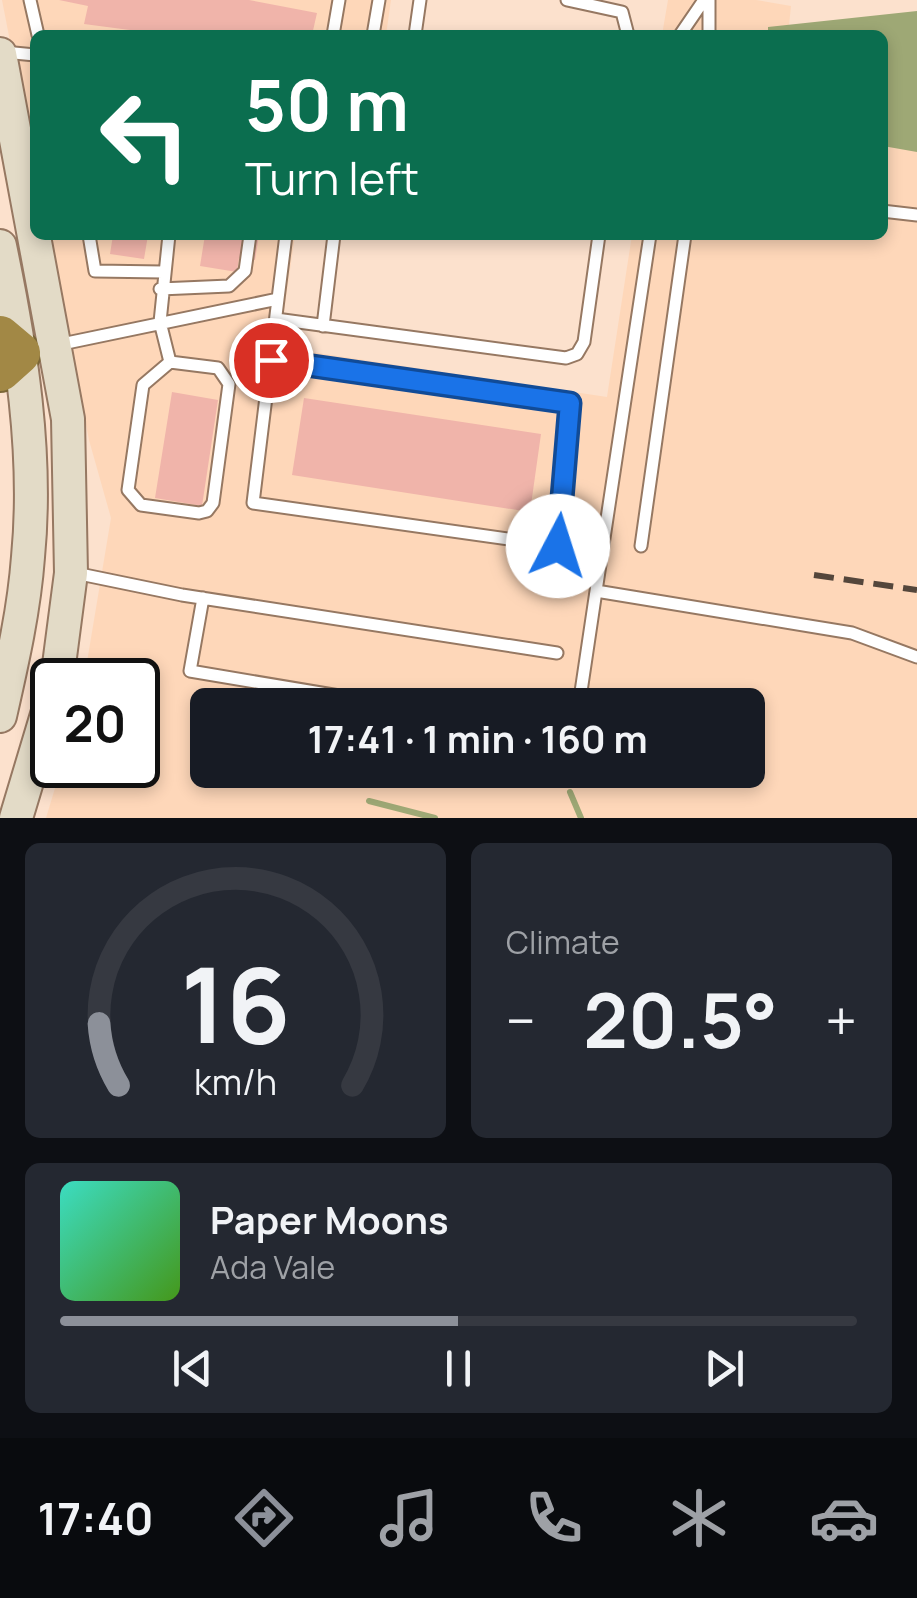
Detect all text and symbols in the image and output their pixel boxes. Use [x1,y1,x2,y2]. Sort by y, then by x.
text: 50 m [245,56,409,152]
icon: left [80,70,210,200]
text: Turn left [245,147,419,209]
pin [229,318,314,403]
icon: arrive [244,333,299,388]
position arrow [506,494,610,598]
speed limit sign: 20 [30,658,160,788]
text: 17:41 · 1 min · 160 m [307,712,648,764]
text: Climate [506,920,620,964]
text: 16 [180,932,291,1074]
text: 20.5° [583,968,778,1071]
text: − [506,982,536,1058]
text: + [825,982,857,1058]
text: km/h [194,1057,277,1106]
text: Paper Moons [210,1193,449,1245]
text: Ada Vale [210,1245,335,1289]
icon: previous [165,1341,220,1396]
icon: pause [431,1341,486,1396]
icon: next [697,1341,752,1396]
icon: directions [229,1483,299,1553]
icon: music [374,1483,444,1553]
icon: phone [519,1483,589,1553]
icon: climate [664,1483,734,1553]
icon: car [809,1483,879,1553]
text: 17:40 [38,1487,154,1549]

